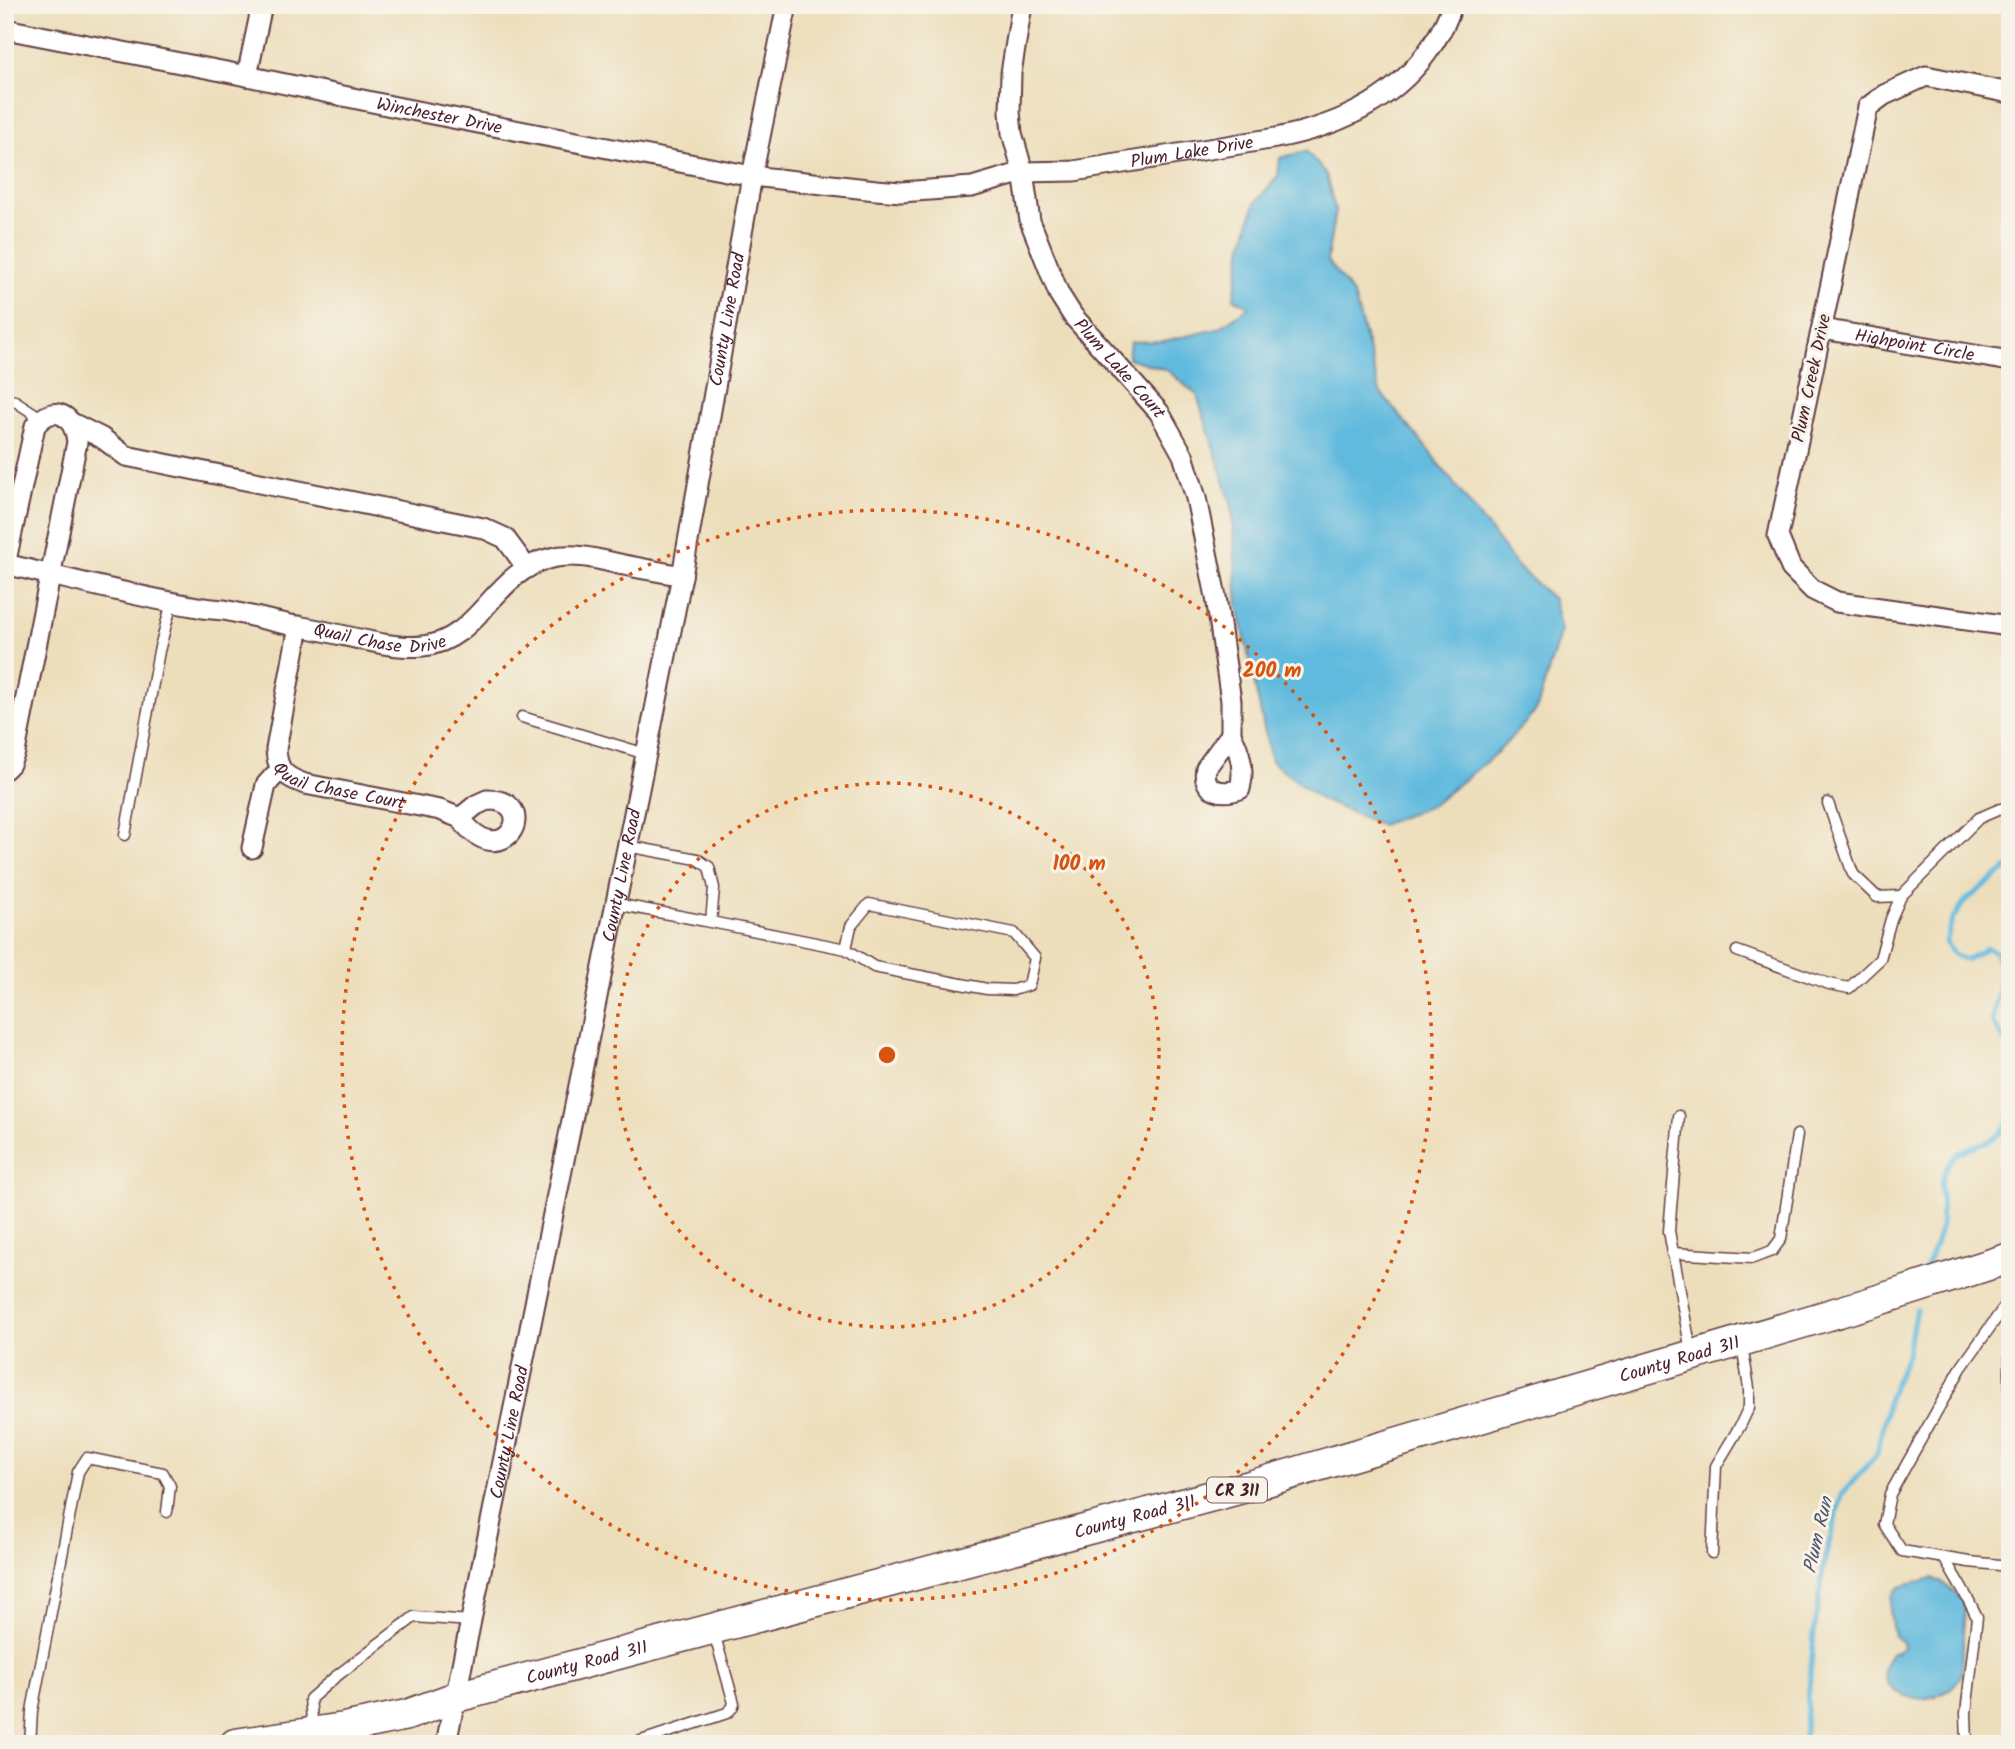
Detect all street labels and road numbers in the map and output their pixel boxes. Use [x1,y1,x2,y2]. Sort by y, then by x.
street label: Winchester Drive [374,90,504,143]
street label: Plum Lake Drive [1129,129,1256,178]
street label: County Line Road [702,250,754,389]
street label: Plum Creek Drive [1785,311,1840,445]
street label: Plum Lake Court [1066,312,1173,425]
street label: Highpoint Circle [1852,322,1977,371]
street label: Quail Chase Drive [311,616,451,663]
street label: Quail Chase Court [264,757,408,819]
street label: County Line Road [595,806,651,945]
street label: County Road 311 [1616,1329,1744,1392]
street label: County Line Road [483,1363,538,1502]
road number: CR 311 [1207,1478,1267,1502]
street label: County Road 311 [1071,1488,1199,1548]
street label: County Road 311 [523,1634,651,1694]

